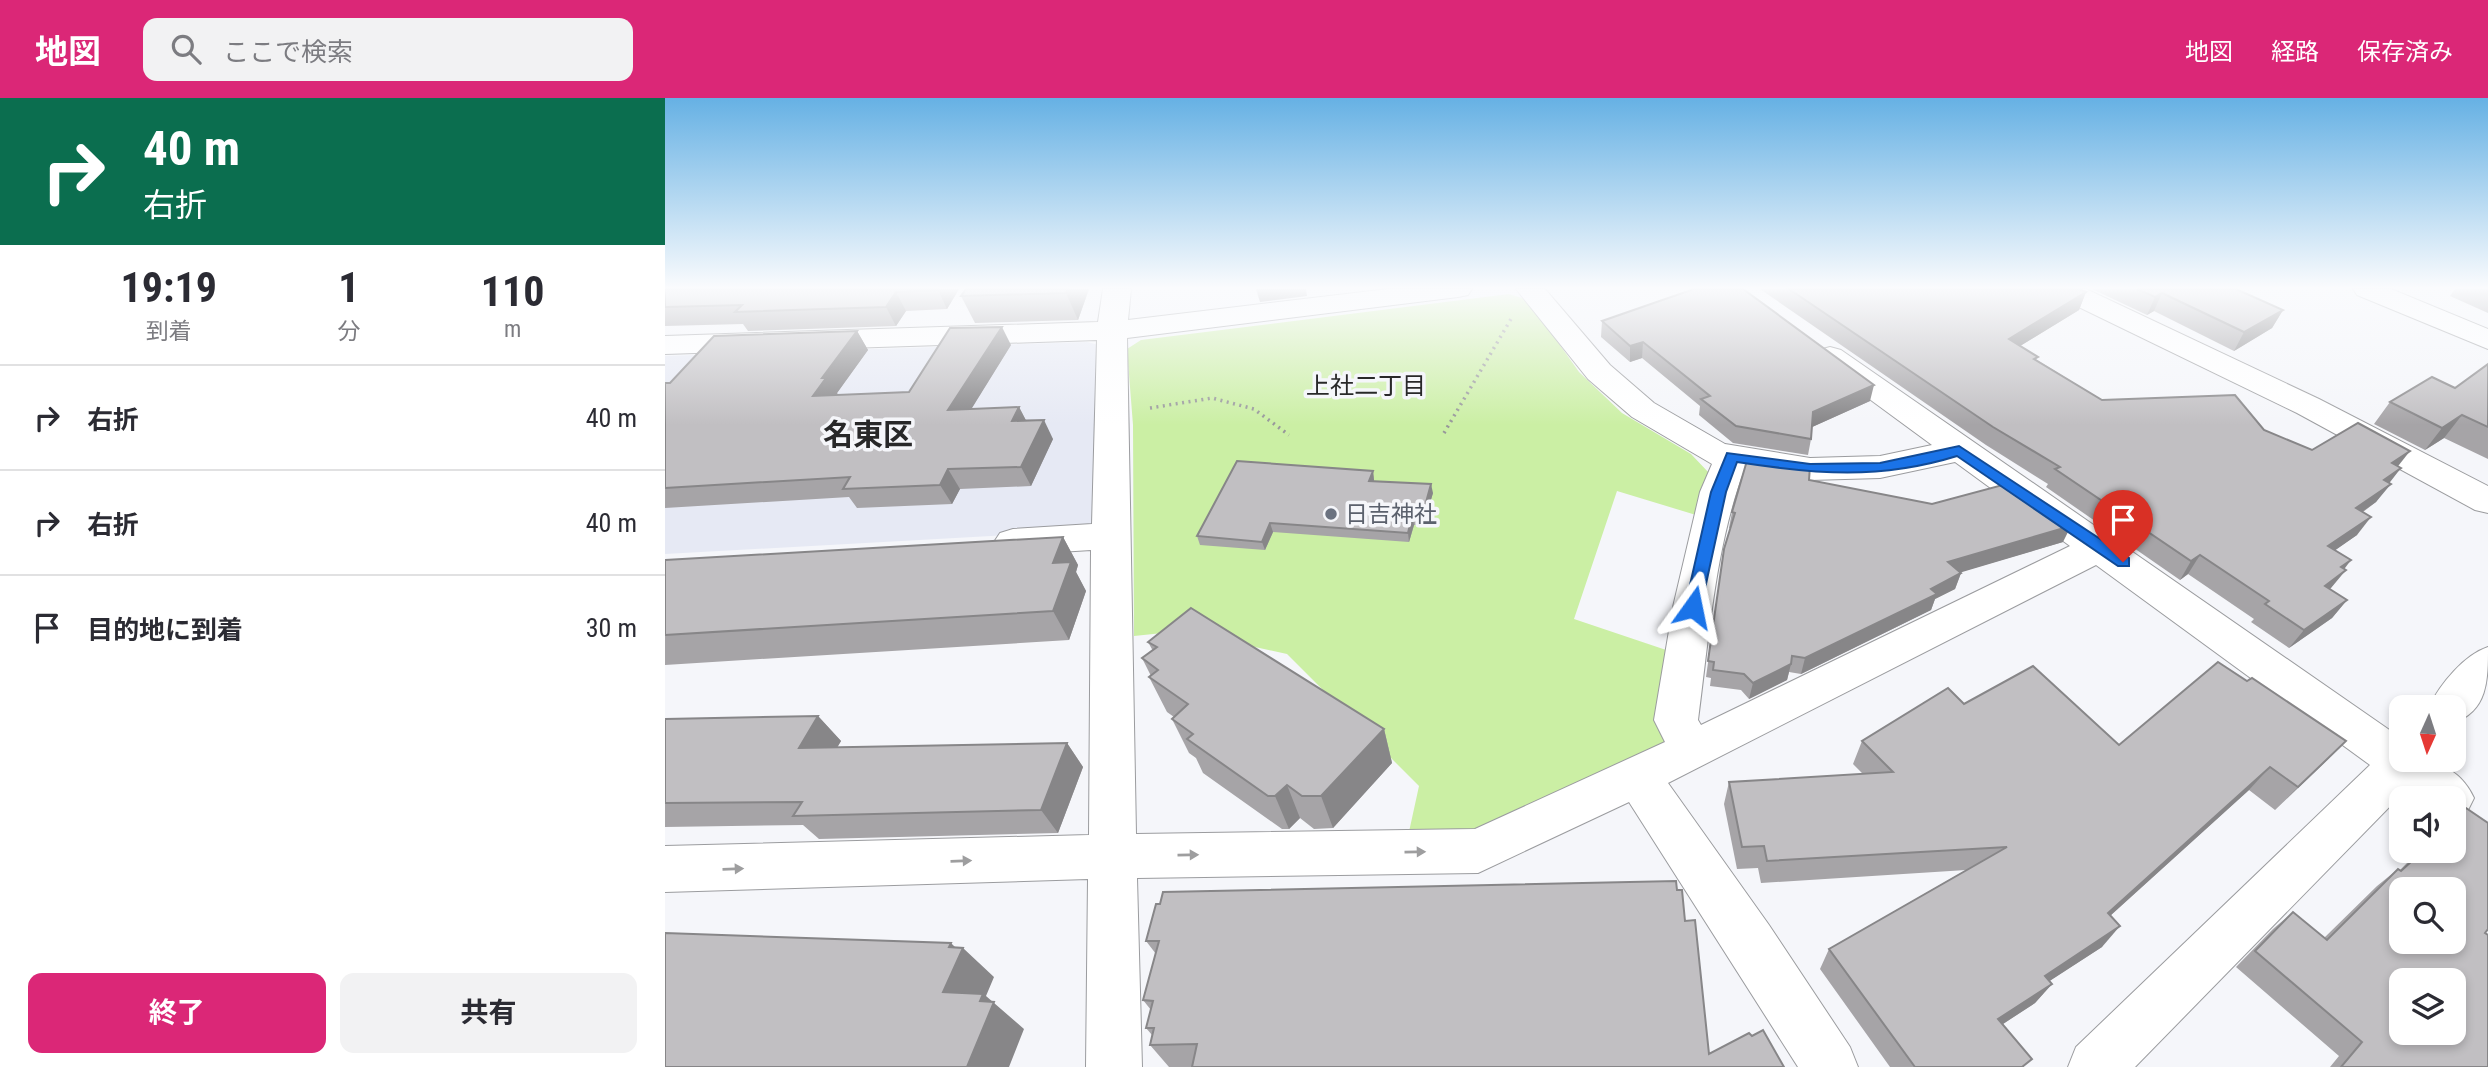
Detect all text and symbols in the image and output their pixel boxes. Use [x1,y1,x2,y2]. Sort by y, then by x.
search box [143,18,633,81]
icon: search [167,30,205,68]
text: 地図 [35,32,101,71]
text: ここで検索 [223,37,353,67]
text: 地図 [2185,38,2233,66]
text: 経路 [2271,38,2319,66]
text: 保存済み [2357,38,2453,66]
text: 40 m [143,120,240,177]
icon: right [28,126,119,217]
text: 右折 [143,186,207,224]
text: 19:19 [120,263,217,312]
text: 1 [338,263,359,312]
text: 110 [481,267,544,316]
text: m [504,316,521,343]
text: 到着 [146,318,192,345]
text: 分 [337,318,360,345]
district label: 上社二丁目 [1306,372,1426,400]
icon: right [28,399,66,437]
text: 40 m [586,403,637,433]
text: 右折 [87,405,139,435]
district label: 名東区 [823,417,913,452]
pin [2093,490,2153,562]
place label: 日吉神社 [1345,501,1437,528]
icon: arrive [2104,501,2142,539]
icon: right [28,504,66,542]
marker: 日吉神社 [1323,506,1339,522]
text: 40 m [586,508,637,538]
text: 右折 [87,510,139,540]
position arrow [1656,570,1730,644]
icon: arrive [28,609,66,647]
text: 30 m [586,613,637,643]
text: 目的地に到着 [87,615,243,645]
north arrow [2389,695,2466,772]
map controls [2389,695,2466,1045]
button: sound [2389,786,2466,863]
one-way arrow [1405,846,1427,858]
one-way arrow [1177,849,1199,860]
one-way arrow [950,855,972,866]
one-way arrow [722,863,744,874]
button: search [2389,877,2466,954]
button: layers [2389,968,2466,1045]
button: 終了 [28,973,326,1053]
button: 共有 [340,973,637,1053]

